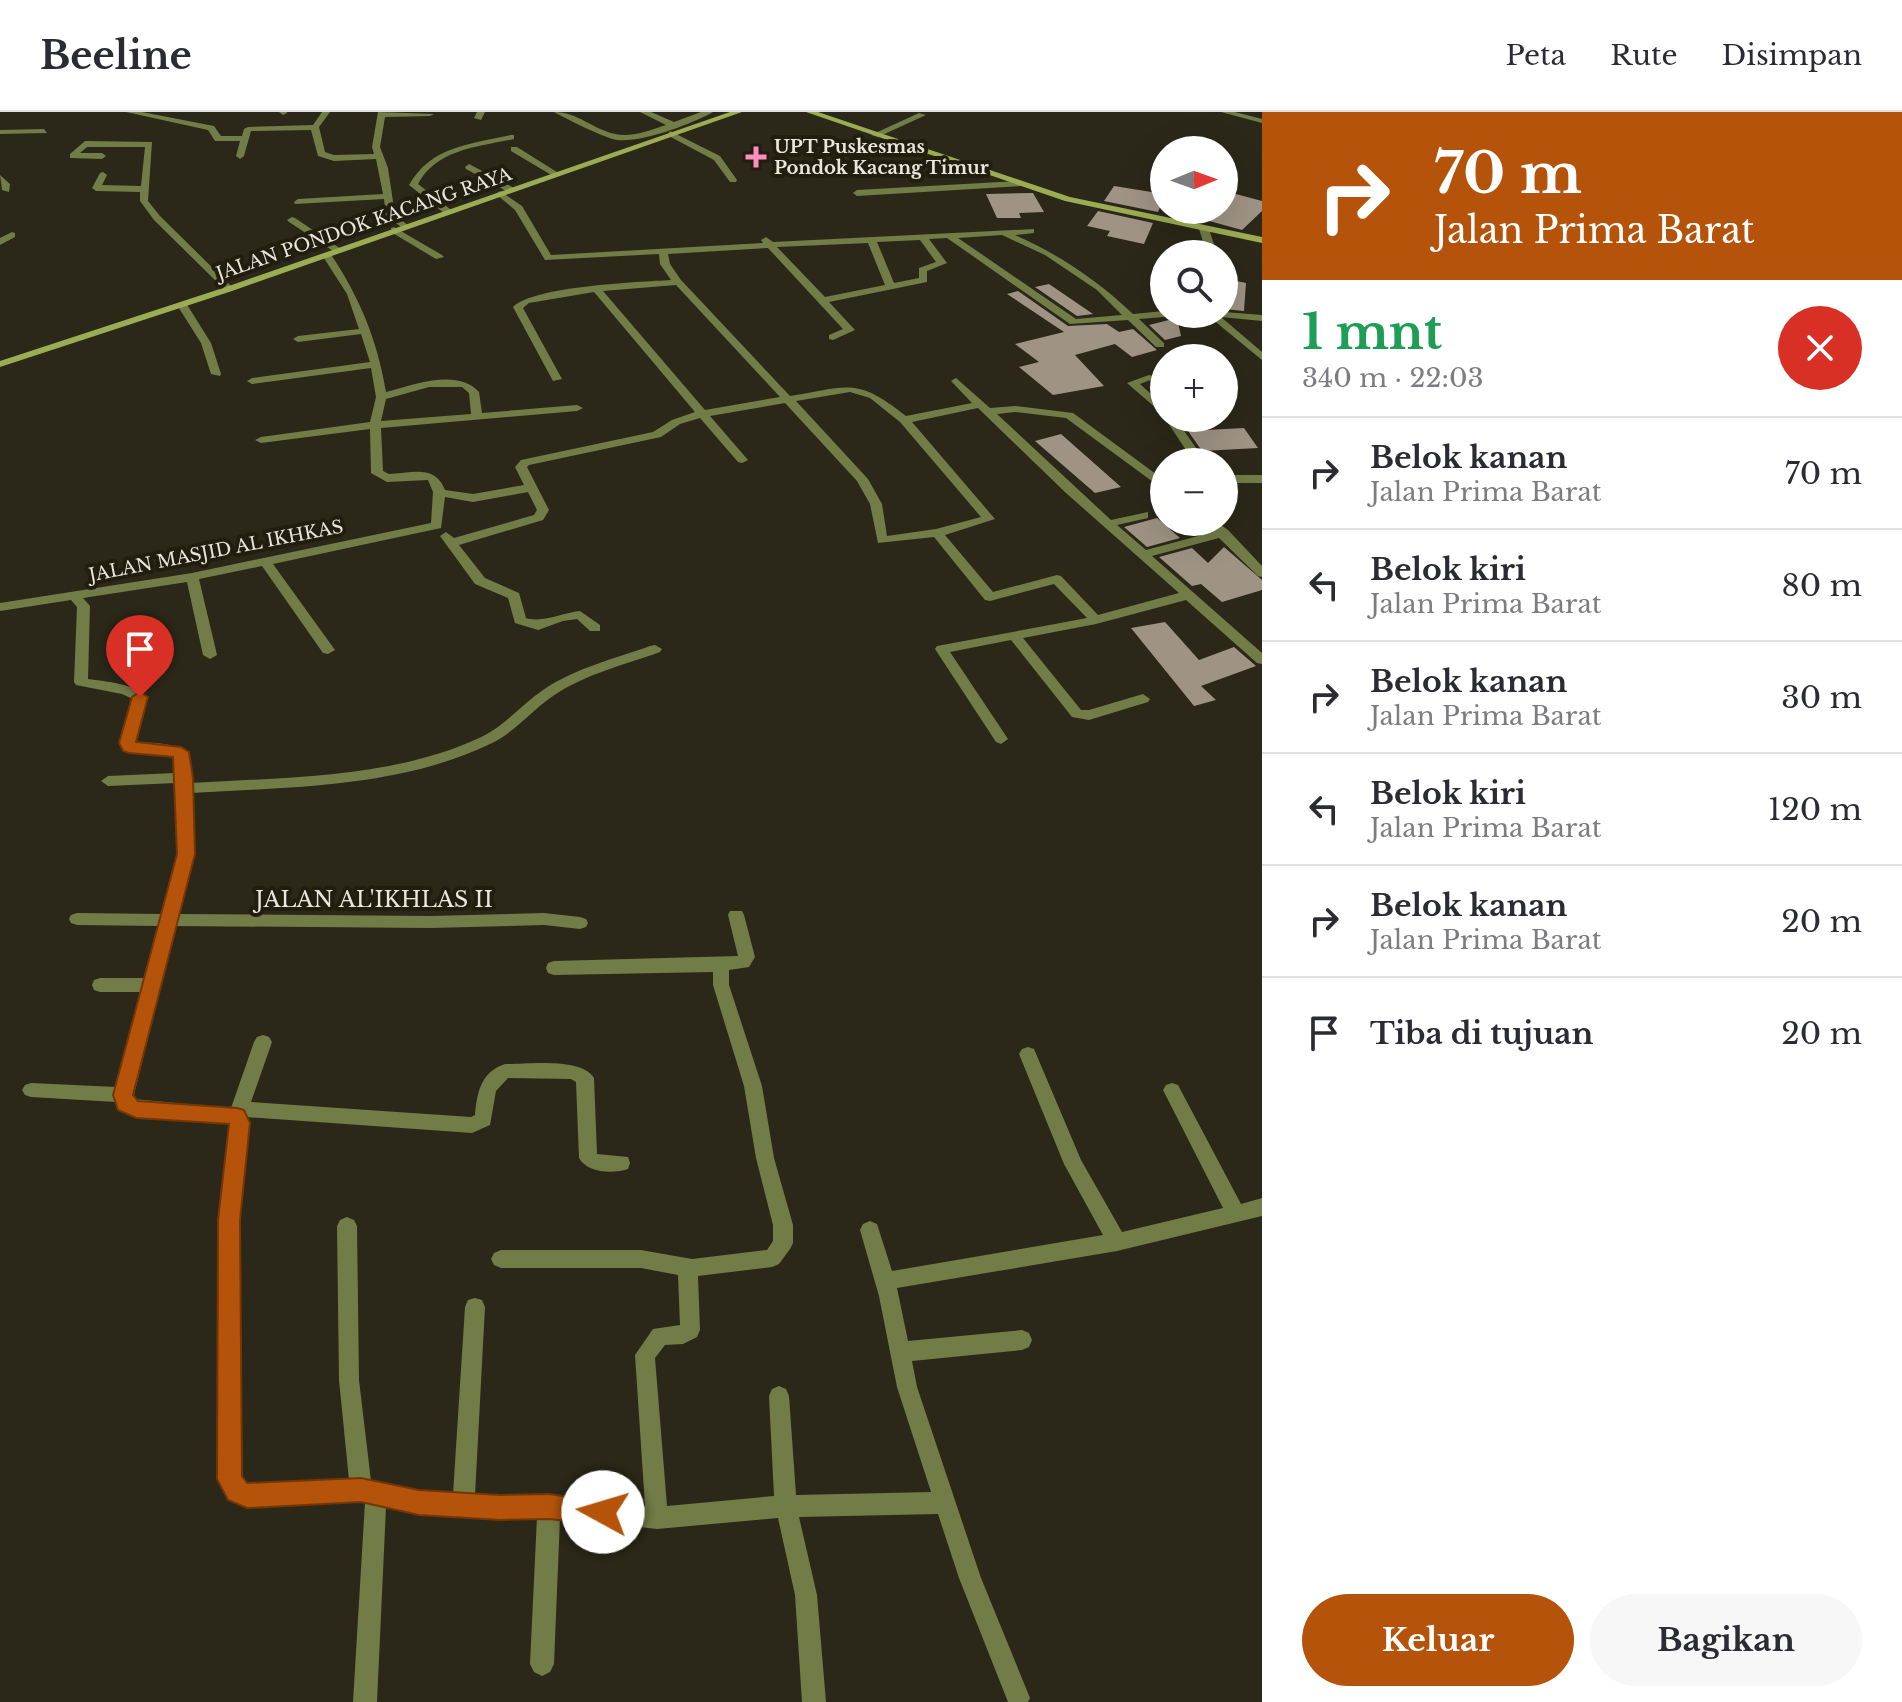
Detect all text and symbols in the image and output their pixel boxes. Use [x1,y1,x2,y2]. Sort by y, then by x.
text: Beeline [40,32,192,79]
text: Peta [1506,38,1566,73]
text: Rute [1610,38,1678,73]
text: Disimpan [1722,38,1862,73]
place label: UPT Puskesmas Pondok Kacang Timur [774,136,989,179]
north arrow [1150,136,1238,224]
map controls [1150,136,1238,536]
text: 70 m [1434,139,1582,208]
icon: right [1302,144,1406,248]
marker: UPT Puskesmas Pondok Kacang Timur [745,146,767,168]
street label: JALAN PONDOK KACANG RAYA [211,163,516,286]
text: Jalan Prima Barat [1434,208,1755,253]
button: search [1150,240,1238,328]
text: 1 mnt [1302,302,1442,362]
button: close [1778,306,1862,390]
button: + [1150,344,1238,432]
text: 340 m · 22:03 [1302,362,1484,394]
text: Belok kanan [1370,439,1567,476]
button: − [1150,448,1238,536]
icon: right [1302,451,1346,495]
text: 70 m [1785,455,1862,492]
text: Jalan Prima Barat [1370,476,1602,508]
street label: JALAN MASJID AL IKHKAS [85,516,345,587]
text: Belok kiri [1370,551,1526,588]
icon: left [1302,563,1346,607]
text: 80 m [1782,567,1862,604]
text: Jalan Prima Barat [1370,588,1602,620]
pin [106,615,174,697]
icon: arrive [118,627,162,671]
text: Belok kanan [1370,663,1567,700]
icon: right [1302,675,1346,719]
text: 30 m [1781,679,1862,716]
text: Jalan Prima Barat [1370,700,1602,732]
text: Belok kiri [1370,775,1526,812]
icon: left [1302,787,1346,831]
text: 120 m [1768,791,1862,828]
text: Jalan Prima Barat [1370,812,1602,844]
street label: JALAN AL'IKHLAS II [252,886,493,913]
text: Belok kanan [1370,887,1567,924]
icon: right [1302,899,1346,943]
text: 20 m [1781,903,1862,940]
text: Jalan Prima Barat [1370,924,1602,956]
icon: arrive [1302,1011,1346,1055]
text: Tiba di tujuan [1370,1015,1593,1052]
text: 20 m [1781,1015,1862,1052]
position arrow [561,1470,645,1554]
button: Keluar [1302,1594,1574,1686]
button: Bagikan [1590,1594,1862,1686]

